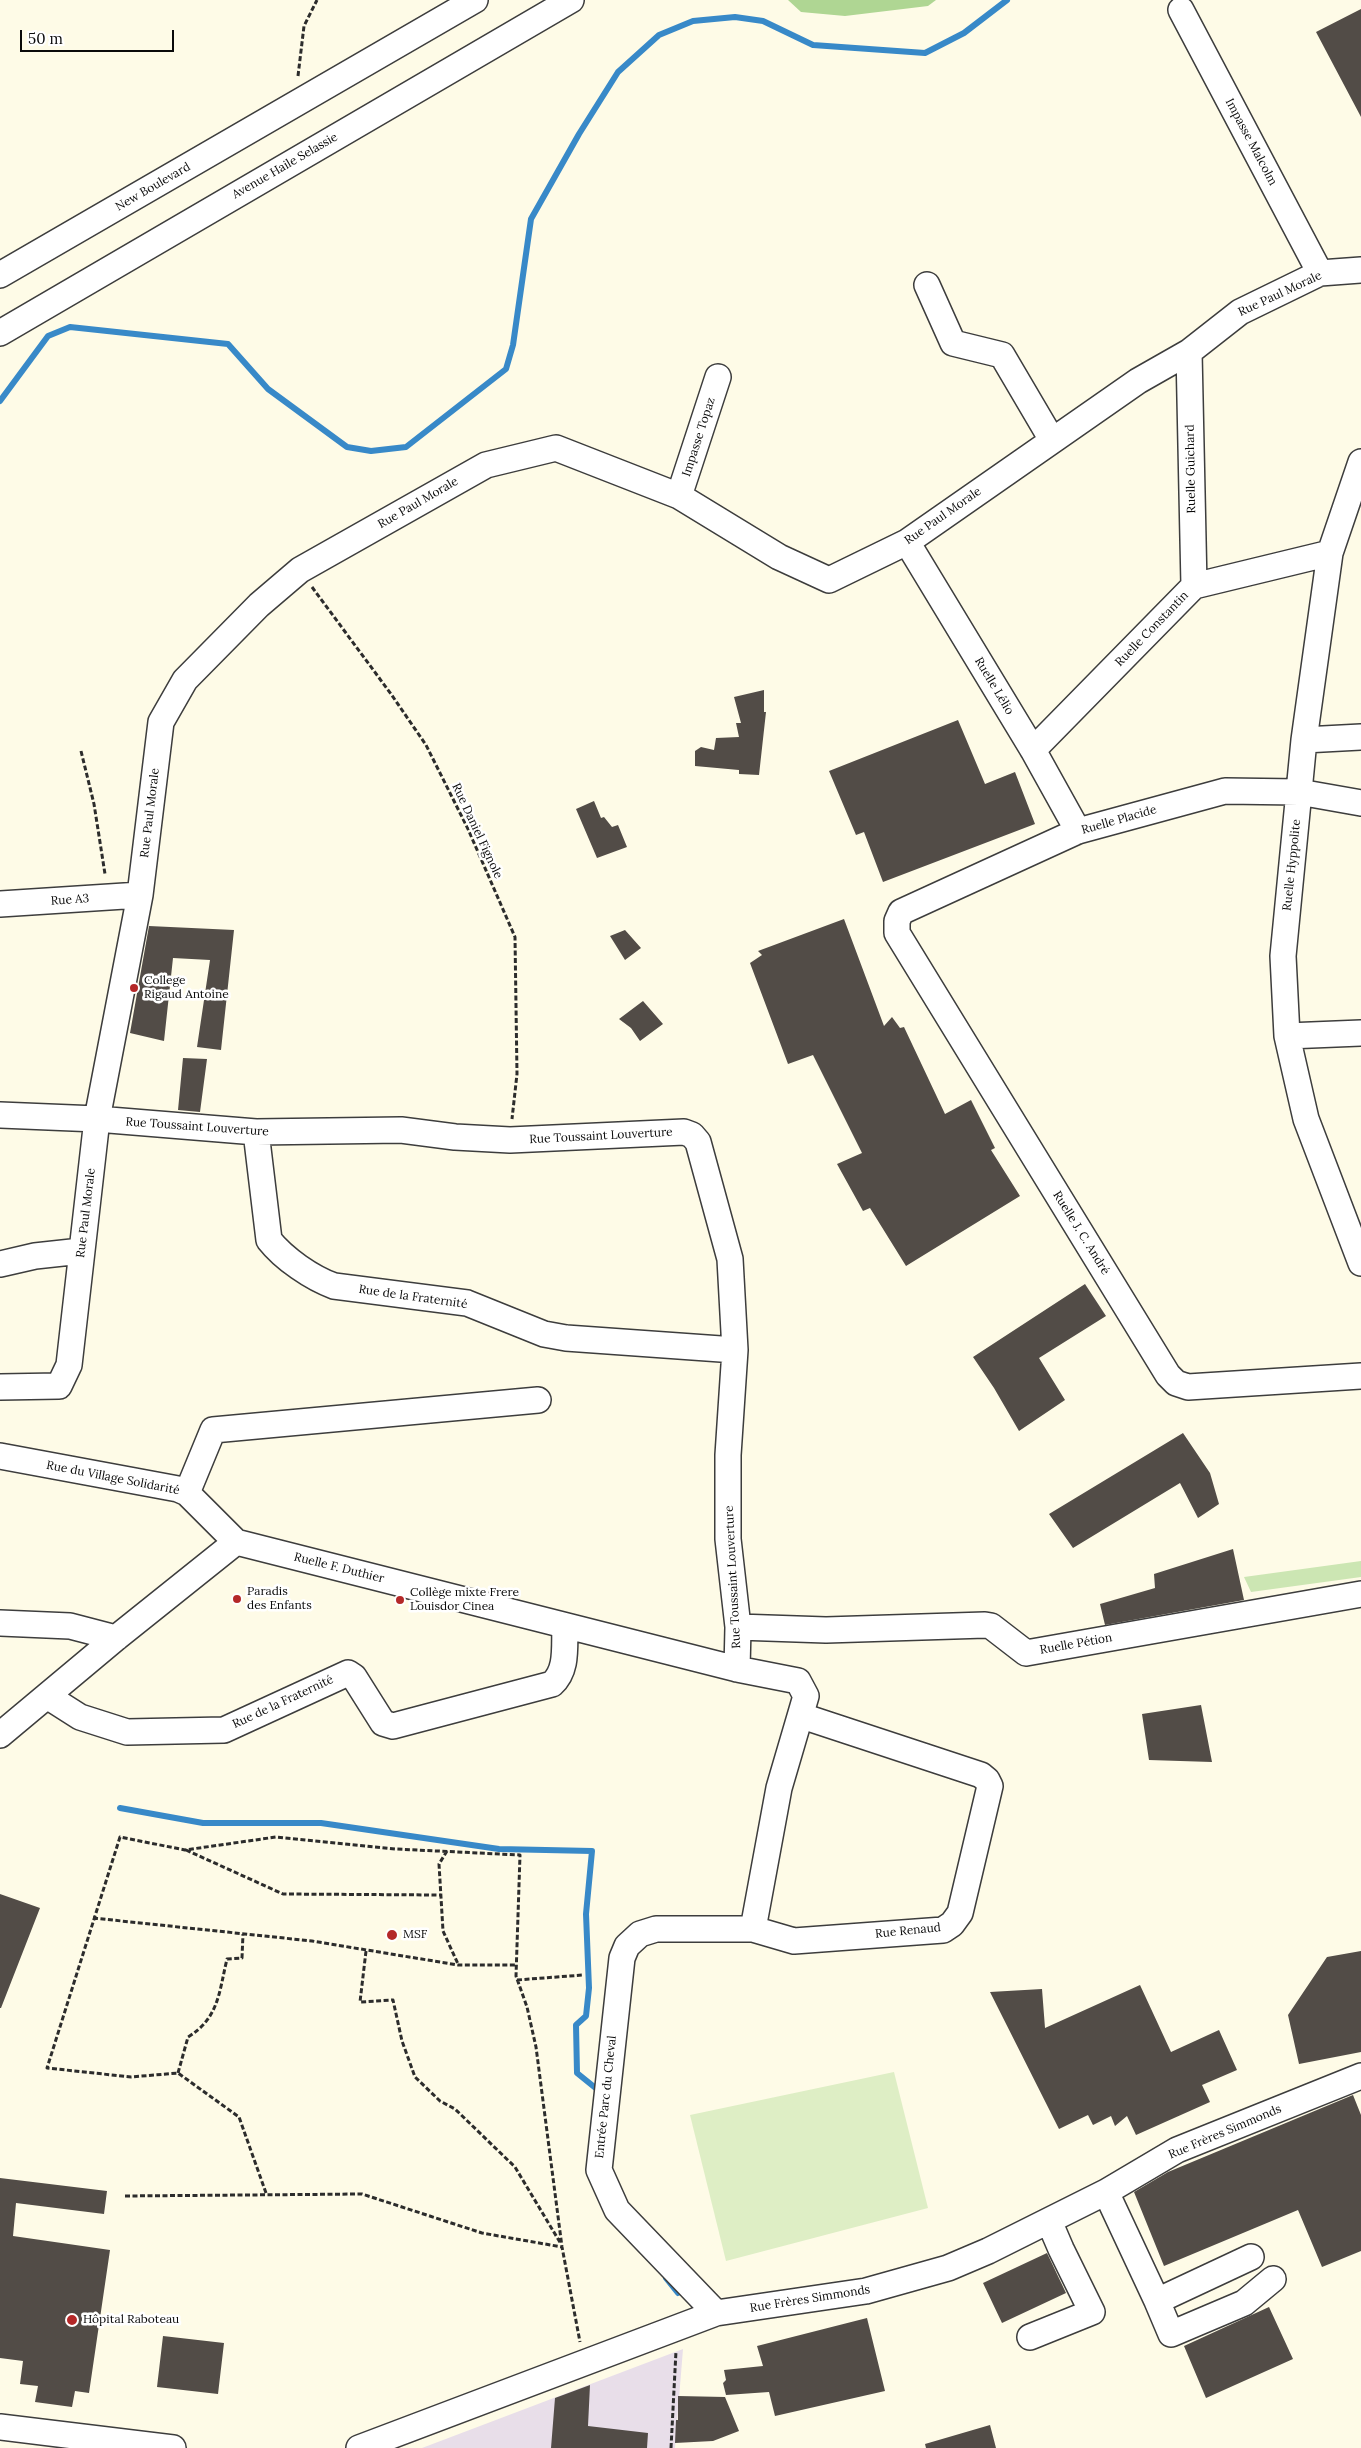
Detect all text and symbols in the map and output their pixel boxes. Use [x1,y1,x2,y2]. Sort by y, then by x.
scale bar [22,20,176,52]
text: 50 m [28,29,63,48]
street label: Impasse Malcolm [1222,96,1280,188]
street label: Avenue Haile Selassie [230,130,340,202]
street label: New Boulevard [113,160,193,214]
street label: Rue Paul Morale [1236,268,1324,320]
street label: Impasse Topaz [679,396,719,478]
street label: Ruelle Guichard [1183,424,1199,514]
street label: Rue Paul Morale [375,474,461,532]
street label: Rue Paul Morale [902,484,984,548]
street label: Ruelle Constantin [1112,588,1192,670]
street label: Ruelle Lélio [971,655,1017,717]
street label: Rue Paul Morale [137,767,163,859]
street label: Rue Daniel Fignole [449,781,505,881]
street label: Ruelle Placide [1080,802,1158,838]
street label: Ruelle Hyppolite [1280,818,1304,912]
street label: Rue A3 [50,891,90,909]
place label: College Rigaud Antoine [144,974,229,1002]
marker: College Rigaud Antoine [128,982,140,994]
street label: Rue Toussaint Louverture [125,1115,269,1139]
street label: Rue Toussaint Louverture [529,1125,673,1147]
street label: Rue Paul Morale [73,1167,99,1259]
street label: Ruelle J. C. André [1050,1189,1112,1277]
street label: Rue de la Fraternité [358,1282,468,1312]
street label: Rue du Village Solidarité [45,1458,181,1498]
street label: Rue Toussaint Louverture [722,1505,744,1649]
street label: Ruelle F. Duthier [292,1550,386,1586]
place label: Paradis des Enfants [247,1585,312,1613]
place label: Collège mixte Frere Louisdor Cinea [410,1586,519,1614]
marker: Paradis des Enfants [231,1593,243,1605]
marker: Collège mixte Frere Louisdor Cinea [394,1594,406,1606]
street label: Ruelle Pétion [1039,1631,1113,1657]
street label: Rue de la Fraternité [230,1672,336,1732]
street label: Rue Renaud [874,1920,942,1942]
marker: MSF [385,1928,399,1942]
place label: MSF [403,1928,427,1942]
street label: Entrée Parc du Cheval [592,2035,620,2159]
street label: Rue Frères Simmonds [1166,2102,1284,2162]
street label: Rue Frères Simmonds [749,2282,871,2316]
marker: Hôpital Raboteau [65,2313,79,2327]
place label: Hôpital Raboteau [83,2313,179,2327]

